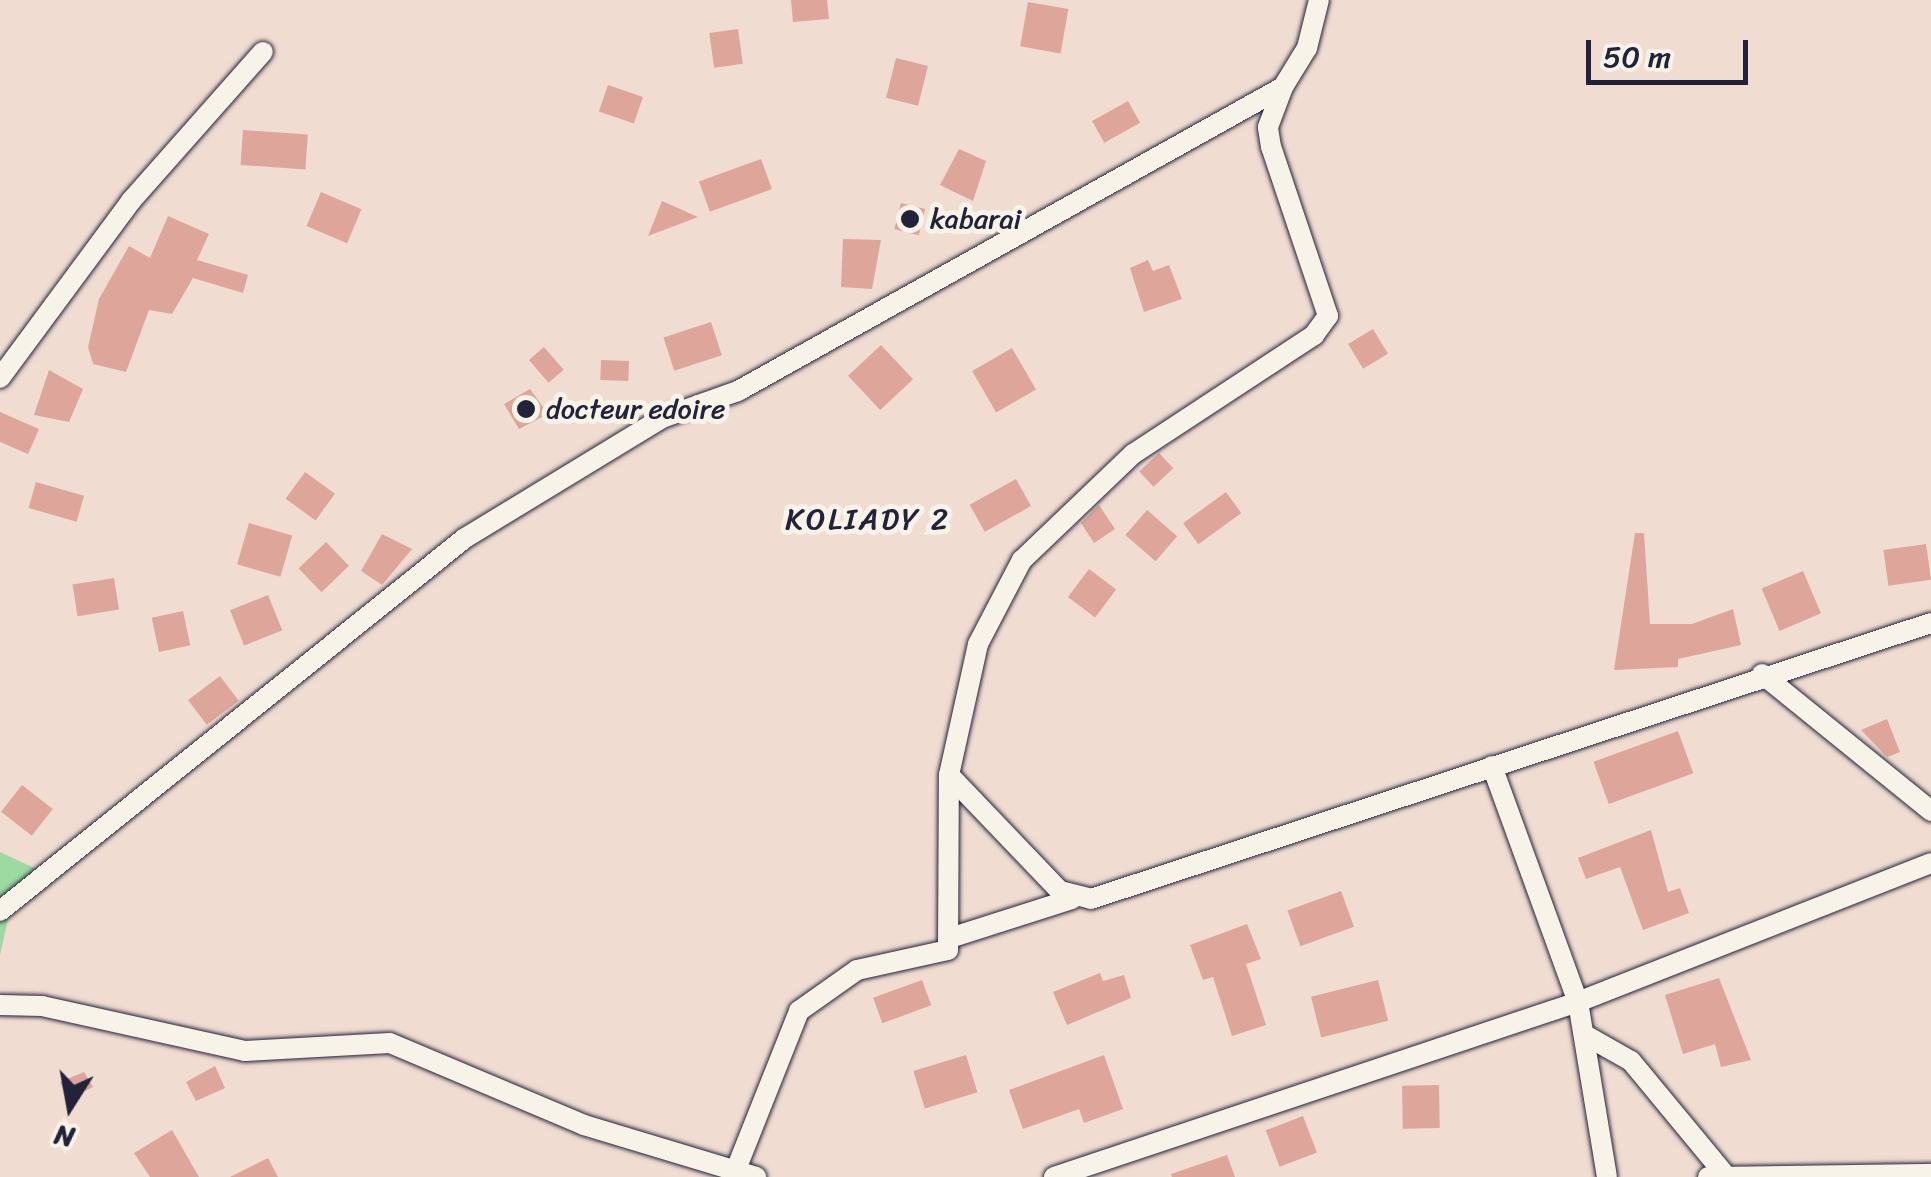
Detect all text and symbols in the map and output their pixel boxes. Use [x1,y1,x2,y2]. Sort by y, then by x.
scale bar [1591,20,1754,82]
text: 50 m [1603,30,1671,84]
place label: kabarai [930,202,1021,236]
marker: kabarai [899,208,921,230]
place label: docteur edoire [546,392,725,426]
marker: docteur edoire [515,398,537,420]
district label: KOLIADY 2 [787,501,949,537]
north arrow [20,1057,120,1157]
text: N [50,1111,78,1163]

